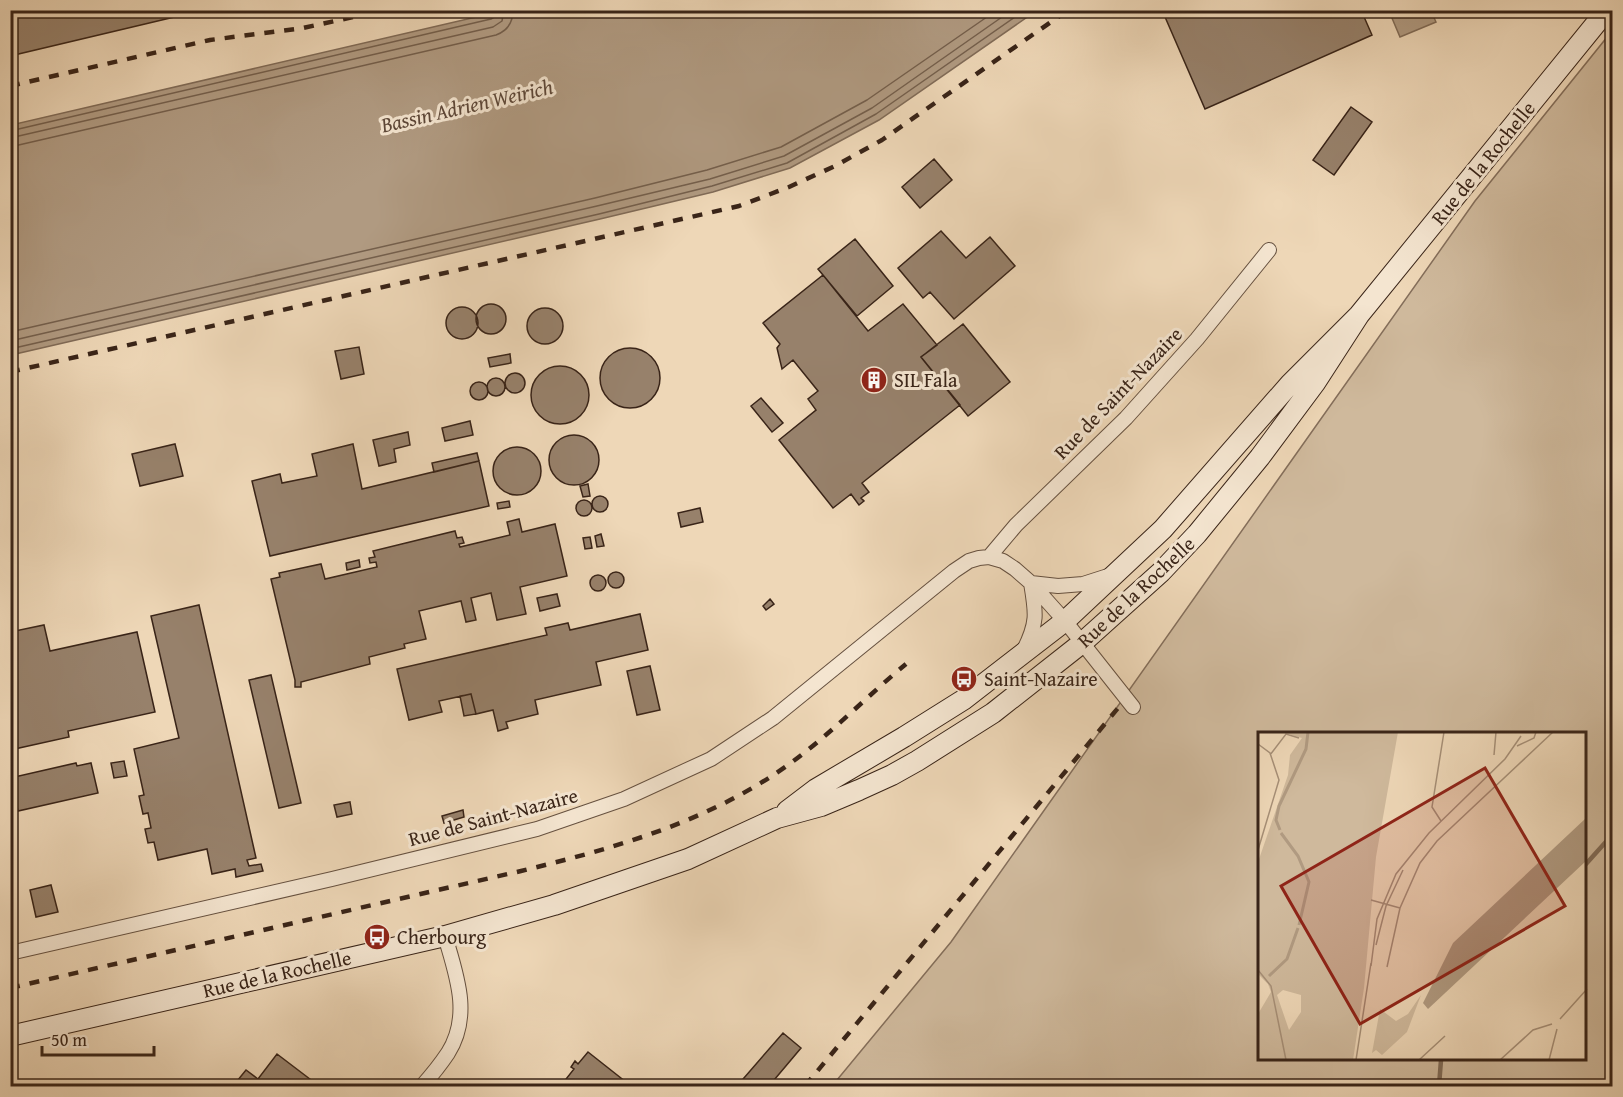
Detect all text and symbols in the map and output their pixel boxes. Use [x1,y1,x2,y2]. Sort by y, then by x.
water label: Bassin Adrien Weirich [377,71,556,141]
street label: Rue de la Rochelle [1424,95,1542,231]
street label: Rue de Saint-Nazaire [1047,320,1189,465]
building icon: SIL Fala [859,365,889,395]
place label: SIL Fala [894,365,958,394]
street label: Rue de la Rochelle [1070,529,1201,654]
bus stop icon: Saint-Nazaire [949,664,979,694]
place label: Saint-Nazaire [984,664,1098,693]
inset map [1258,732,1587,1061]
street label: Rue de Saint-Nazaire [405,780,581,853]
bus stop icon: Cherbourg [362,922,392,952]
place label: Cherbourg [397,922,486,951]
street label: Rue de la Rochelle [200,942,354,1005]
scale bar [42,1019,154,1057]
text: 50 m [51,1026,87,1053]

